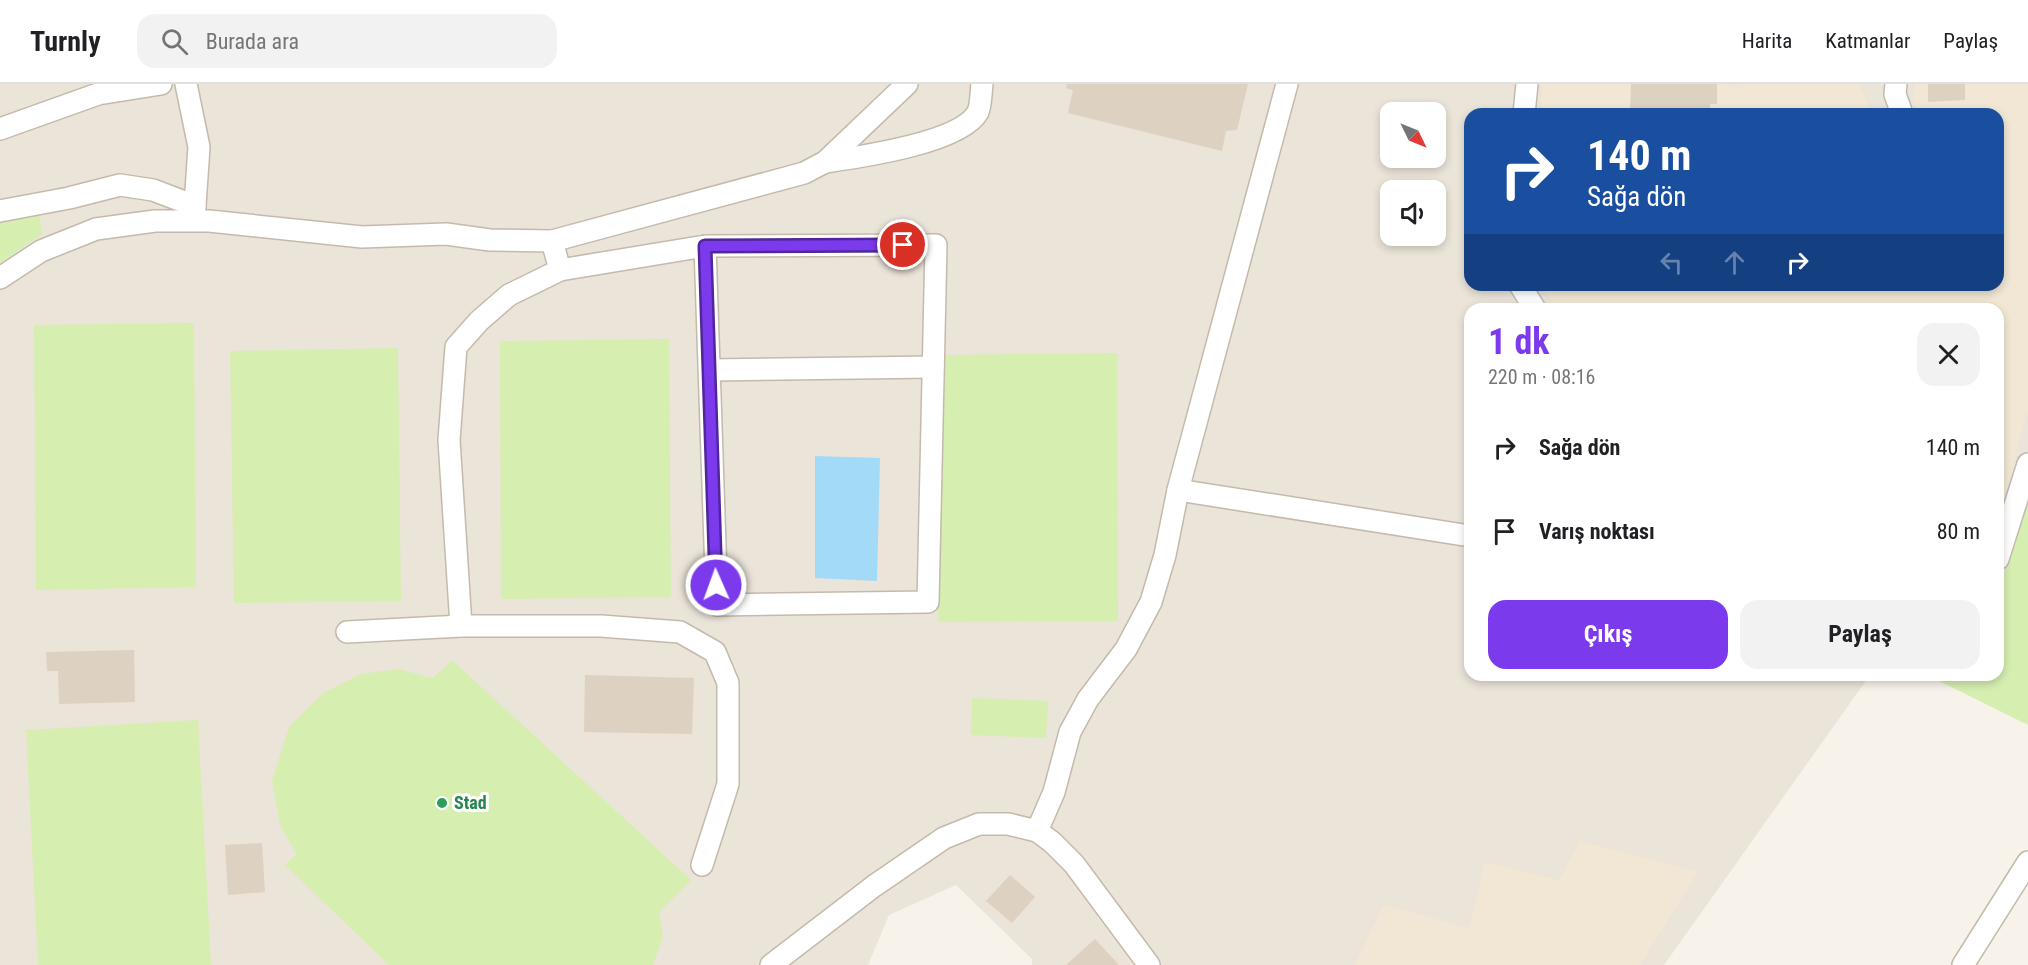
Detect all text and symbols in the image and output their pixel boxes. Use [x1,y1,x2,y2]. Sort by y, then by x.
search box [137,14,557,68]
text: Turnly [30,25,101,58]
icon: search [158,25,191,58]
text: Burada ara [206,29,299,54]
text: Harita [1742,29,1792,53]
text: Katmanlar [1825,29,1910,53]
text: Paylaş [1943,29,1998,53]
north arrow [1380,102,1446,168]
map controls [1380,102,1446,246]
text: 140 m [1587,131,1692,180]
icon: right [1488,132,1566,210]
button: sound [1380,180,1446,246]
text: Sağa dön [1587,181,1686,213]
pin [877,219,928,270]
icon: arrive [886,228,919,261]
icon: left [1655,246,1688,279]
icon: ahead [1718,246,1751,279]
icon: right [1781,246,1814,279]
text: 1 dk [1488,321,1550,363]
button: close [1917,323,1980,386]
text: 220 m · 08:16 [1488,365,1595,389]
icon: right [1488,431,1521,464]
text: Sağa dön [1539,435,1620,460]
text: 140 m [1926,435,1980,460]
icon: arrive [1488,515,1521,548]
text: Varış noktası [1539,519,1655,544]
text: 80 m [1937,519,1980,544]
position arrow [684,553,748,617]
button: Çıkış [1488,600,1728,669]
button: Paylaş [1740,600,1980,669]
place label: Stad [454,792,487,813]
marker: Stad [435,796,449,810]

